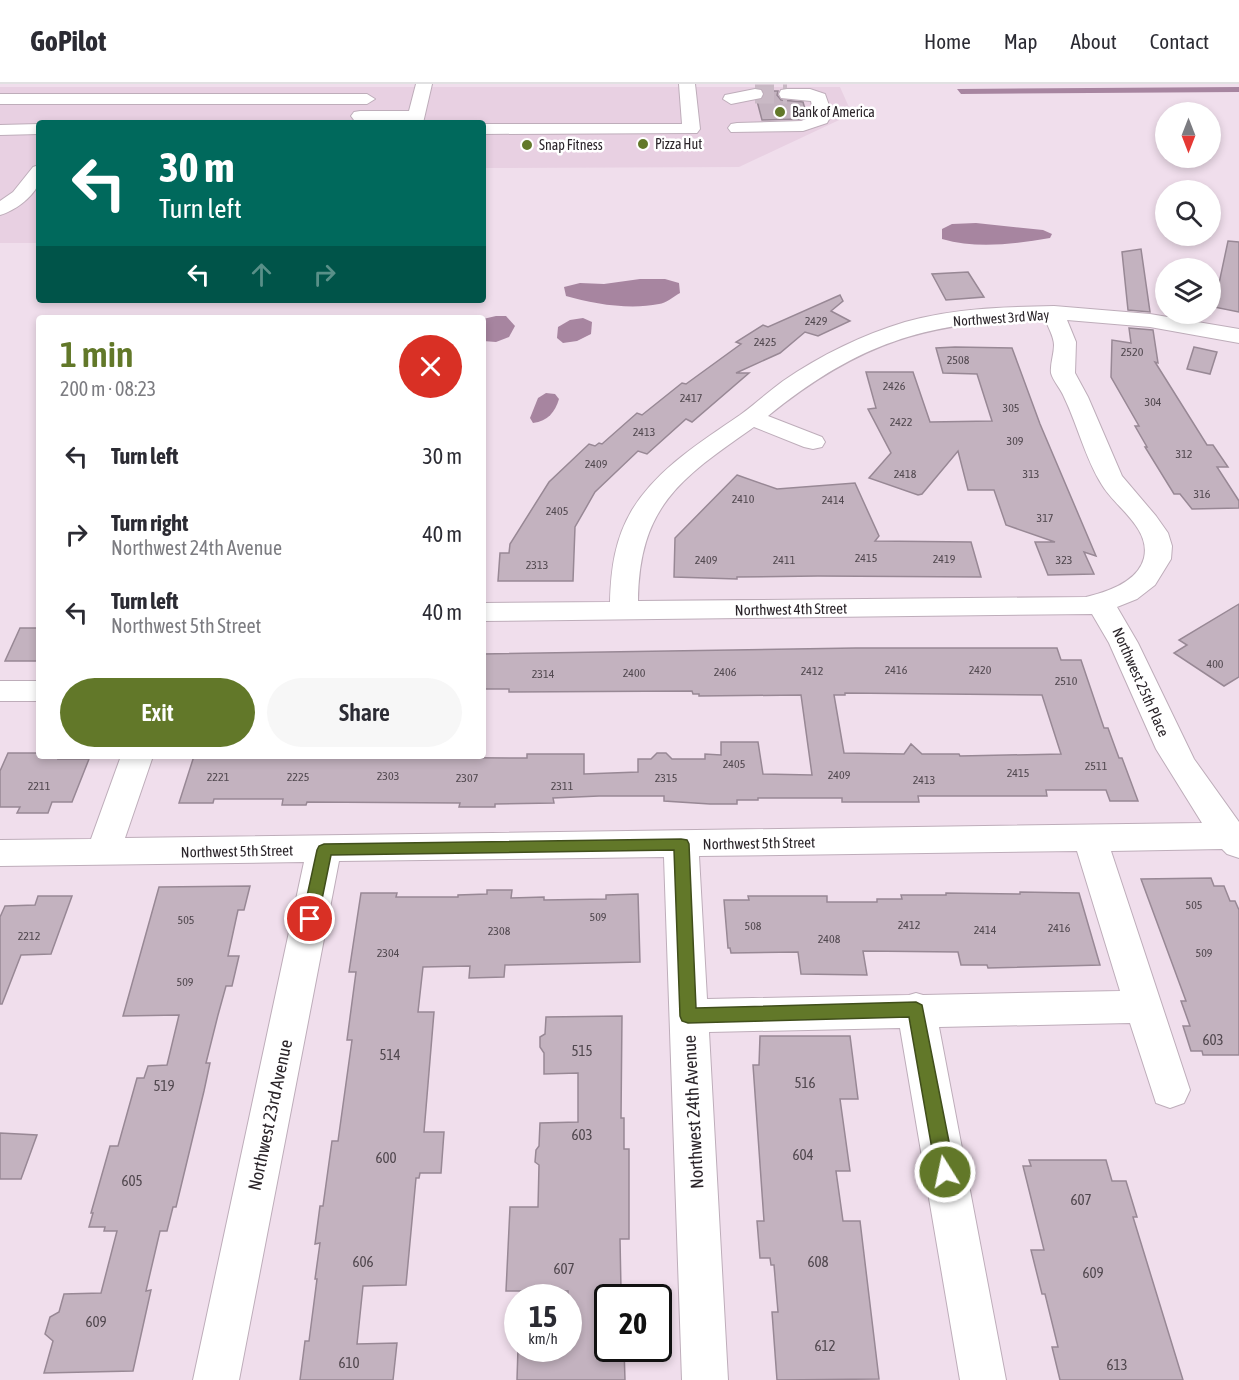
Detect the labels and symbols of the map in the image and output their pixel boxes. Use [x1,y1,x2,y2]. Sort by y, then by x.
north arrow [1155,102,1221,168]
place label: Bank of America [792,104,875,120]
marker: Bank of America [773,105,787,119]
place label: Pizza Hut [655,136,702,152]
place label: Snap Fitness [539,137,603,153]
marker: Pizza Hut [636,137,650,151]
marker: Snap Fitness [520,138,534,152]
street label: Northwest 3rd Way [952,307,1050,329]
house number: 2429 [805,314,828,328]
house number: 2425 [754,335,776,349]
house number: 2520 [1121,345,1144,359]
house number: 2508 [947,353,970,367]
house number: 2426 [883,379,906,393]
house number: 2417 [680,391,703,405]
house number: 304 [1145,395,1162,409]
house number: 305 [1003,401,1019,415]
house number: 2422 [890,415,912,429]
house number: 2413 [633,425,655,439]
house number: 309 [1007,434,1024,448]
house number: 312 [1176,447,1192,461]
house number: 2409 [585,457,608,471]
house number: 2418 [894,467,917,481]
house number: 313 [1023,467,1039,481]
house number: 316 [1194,487,1211,501]
house number: 2410 [732,492,755,506]
house number: 2414 [822,493,845,507]
house number: 2405 [546,504,568,518]
house number: 317 [1037,511,1054,525]
house number: 2415 [855,551,877,565]
house number: 2419 [933,552,956,566]
house number: 2409 [695,553,718,567]
house number: 2411 [773,553,796,567]
house number: 323 [1056,553,1072,567]
house number: 2313 [526,558,548,572]
street label: Northwest 4th Street [735,600,847,618]
street label: Northwest 25th Place [1109,625,1173,739]
house number: 400 [1207,657,1224,671]
house number: 2416 [885,663,908,677]
house number: 2420 [969,663,992,677]
house number: 2412 [801,664,823,678]
house number: 2406 [714,665,737,679]
house number: 2400 [623,666,646,680]
house number: 2314 [532,667,555,681]
house number: 2510 [1055,674,1078,688]
house number: 2405 [723,757,745,771]
house number: 2511 [1085,759,1108,773]
house number: 2415 [1007,766,1029,780]
house number: 2409 [828,768,851,782]
house number: 2303 [377,769,399,783]
house number: 2221 [207,770,230,784]
house number: 2225 [287,770,309,784]
house number: 2307 [456,771,479,785]
house number: 2315 [655,771,677,785]
house number: 2413 [913,773,935,787]
house number: 2211 [28,779,51,793]
house number: 2311 [551,779,574,793]
street label: Northwest 5th Street [703,834,815,852]
street label: Northwest 5th Street [181,842,293,860]
pin [284,893,335,944]
house number: 505 [1186,898,1202,912]
house number: 509 [590,910,607,924]
house number: 505 [178,913,194,927]
house number: 2412 [898,918,920,932]
house number: 508 [745,919,762,933]
house number: 2416 [1048,921,1071,935]
house number: 2414 [974,923,997,937]
house number: 2308 [488,924,511,938]
house number: 2212 [18,929,40,943]
house number: 2408 [818,932,841,946]
house number: 2304 [377,946,400,960]
house number: 509 [1196,946,1213,960]
house number: 509 [177,975,194,989]
house number: 603 [1202,1031,1224,1048]
street label: Northwest 24th Avenue [678,1035,708,1189]
street label: Northwest 23rd Avenue [244,1038,296,1192]
house number: 515 [571,1042,593,1059]
house number: 514 [379,1046,401,1063]
house number: 516 [794,1074,816,1091]
house number: 519 [153,1077,175,1094]
house number: 603 [571,1126,593,1143]
position arrow [913,1140,977,1204]
house number: 604 [792,1146,814,1163]
house number: 600 [375,1149,397,1166]
house number: 605 [121,1172,143,1189]
house number: 607 [1070,1191,1092,1208]
house number: 606 [352,1253,374,1270]
house number: 608 [807,1253,829,1270]
house number: 607 [553,1260,575,1277]
house number: 609 [1082,1264,1104,1281]
speed limit sign: 20 [594,1284,672,1362]
house number: 609 [85,1313,107,1330]
house number: 612 [814,1337,836,1354]
house number: 610 [338,1354,360,1371]
house number: 613 [1106,1356,1128,1373]

